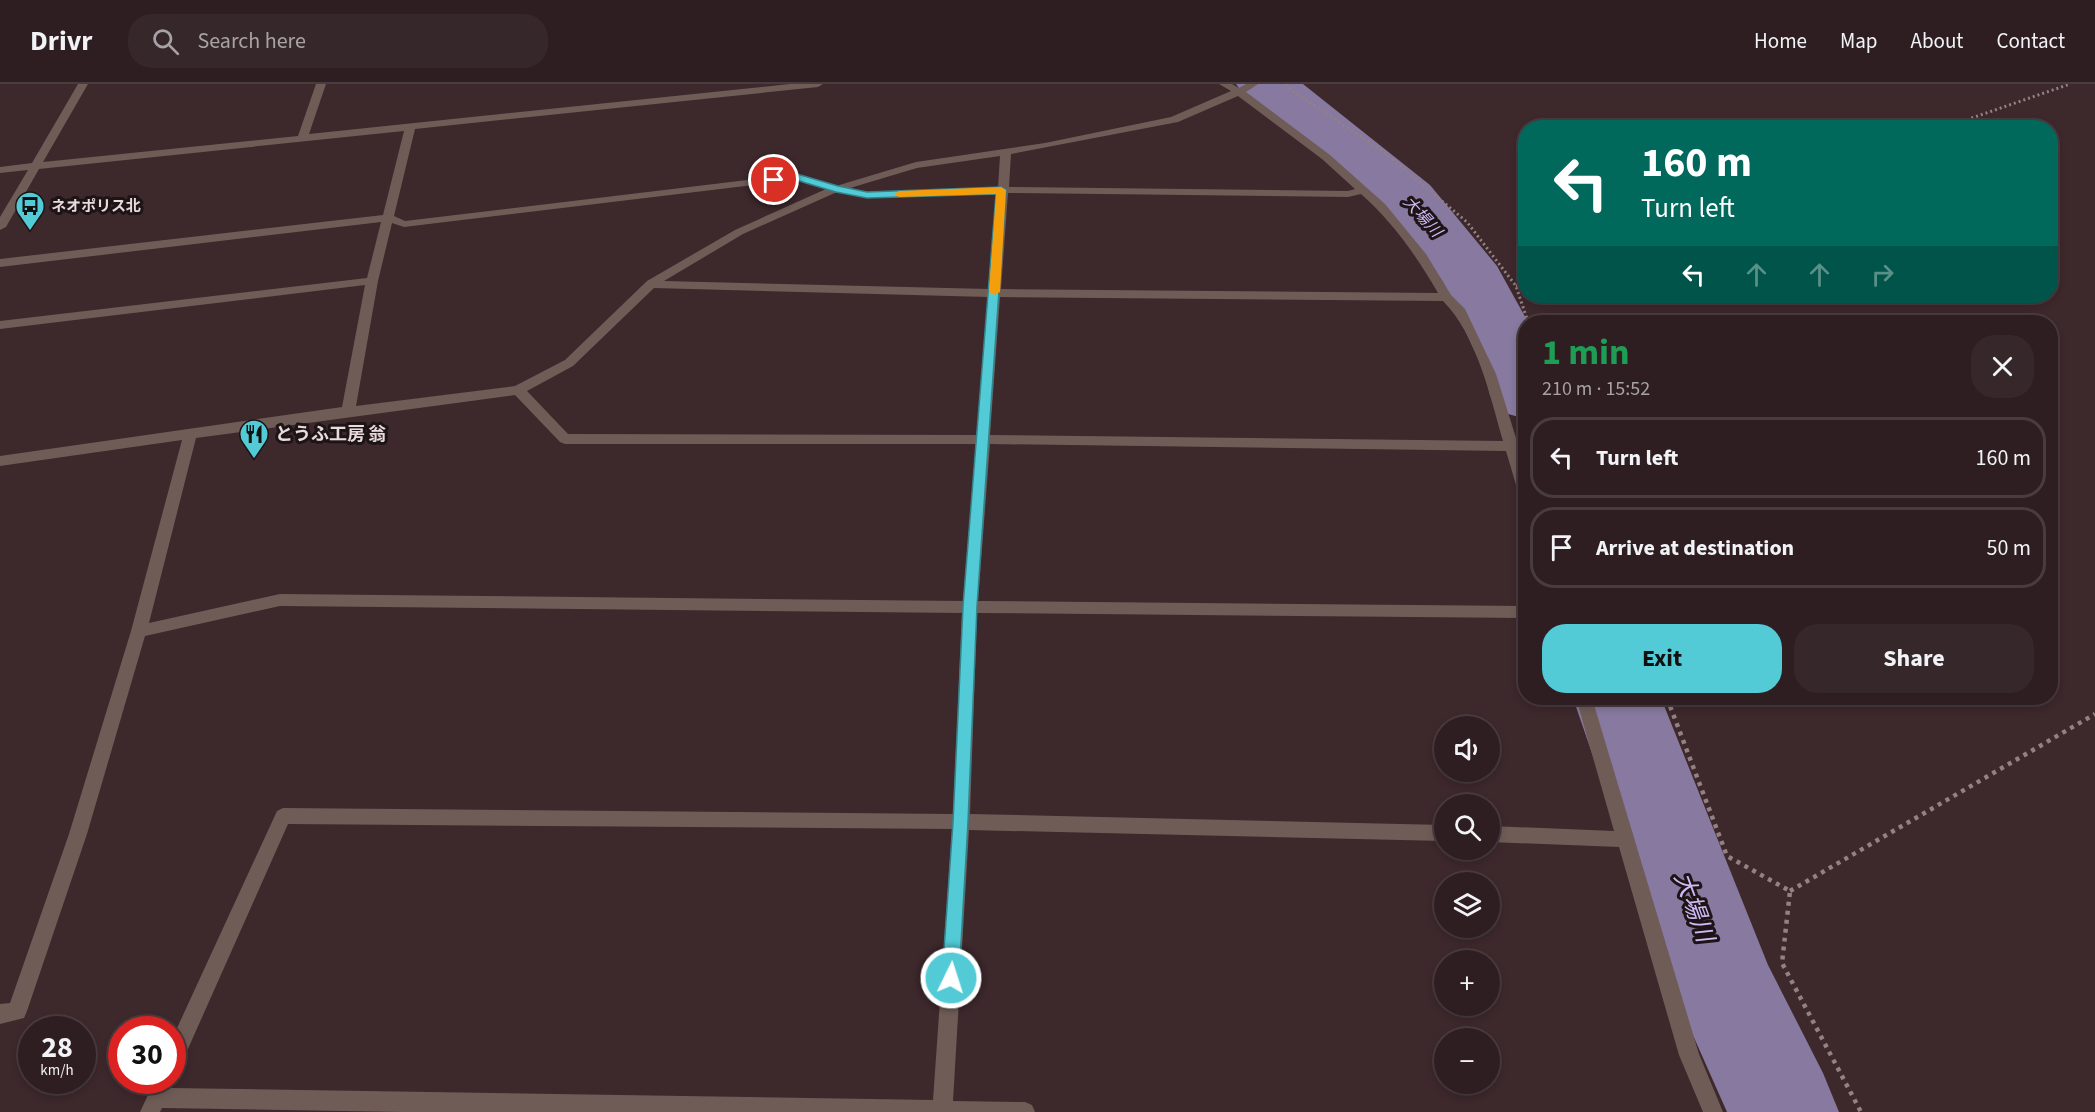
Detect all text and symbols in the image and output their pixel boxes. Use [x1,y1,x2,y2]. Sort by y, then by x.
search box [128,14,548,68]
text: Drivr [30,21,92,61]
icon: search [149,25,182,58]
text: Search here [197,25,306,57]
text: Home [1754,26,1807,56]
text: Map [1840,26,1878,56]
text: About [1911,26,1963,56]
text: Contact [1996,26,2065,56]
text: 160 m [1641,133,1752,193]
icon: left [1542,144,1620,222]
pin [748,154,799,205]
icon: arrive [757,163,790,196]
text: Turn left [1641,189,1735,228]
bus stop icon: ネオポリス北 [14,190,46,232]
water label: 大場川 [1398,191,1448,243]
place label: ネオポリス北 [51,196,141,217]
icon: left [1677,258,1710,291]
icon: ahead [1740,258,1773,291]
icon: ahead [1803,258,1836,291]
icon: right [1866,258,1899,291]
text: 1 min [1542,327,1630,378]
button: close [1971,335,2034,398]
text: 210 m · 15:52 [1542,375,1650,403]
restaurant icon: とうふ工房 翁 [238,418,270,460]
place label: とうふ工房 翁 [275,422,387,447]
icon: left [1545,441,1578,474]
text: Turn left [1596,442,1678,474]
text: 160 m [1976,442,2031,474]
icon: arrive [1545,531,1578,564]
text: Arrive at destination [1596,532,1794,564]
text: 50 m [1986,532,2031,564]
button: Exit [1542,624,1782,693]
button: Share [1794,624,2034,693]
map controls [1434,716,1500,1094]
button: sound [1434,716,1500,782]
button: search [1434,794,1500,860]
water label: 大場川 [1665,867,1723,950]
button: layers [1434,872,1500,938]
position arrow [919,946,983,1010]
button: + [1434,950,1500,1016]
speed limit sign: 30 [108,1016,186,1094]
text: 28 [41,1026,73,1069]
button: − [1434,1028,1500,1094]
text: km/h [40,1060,74,1081]

